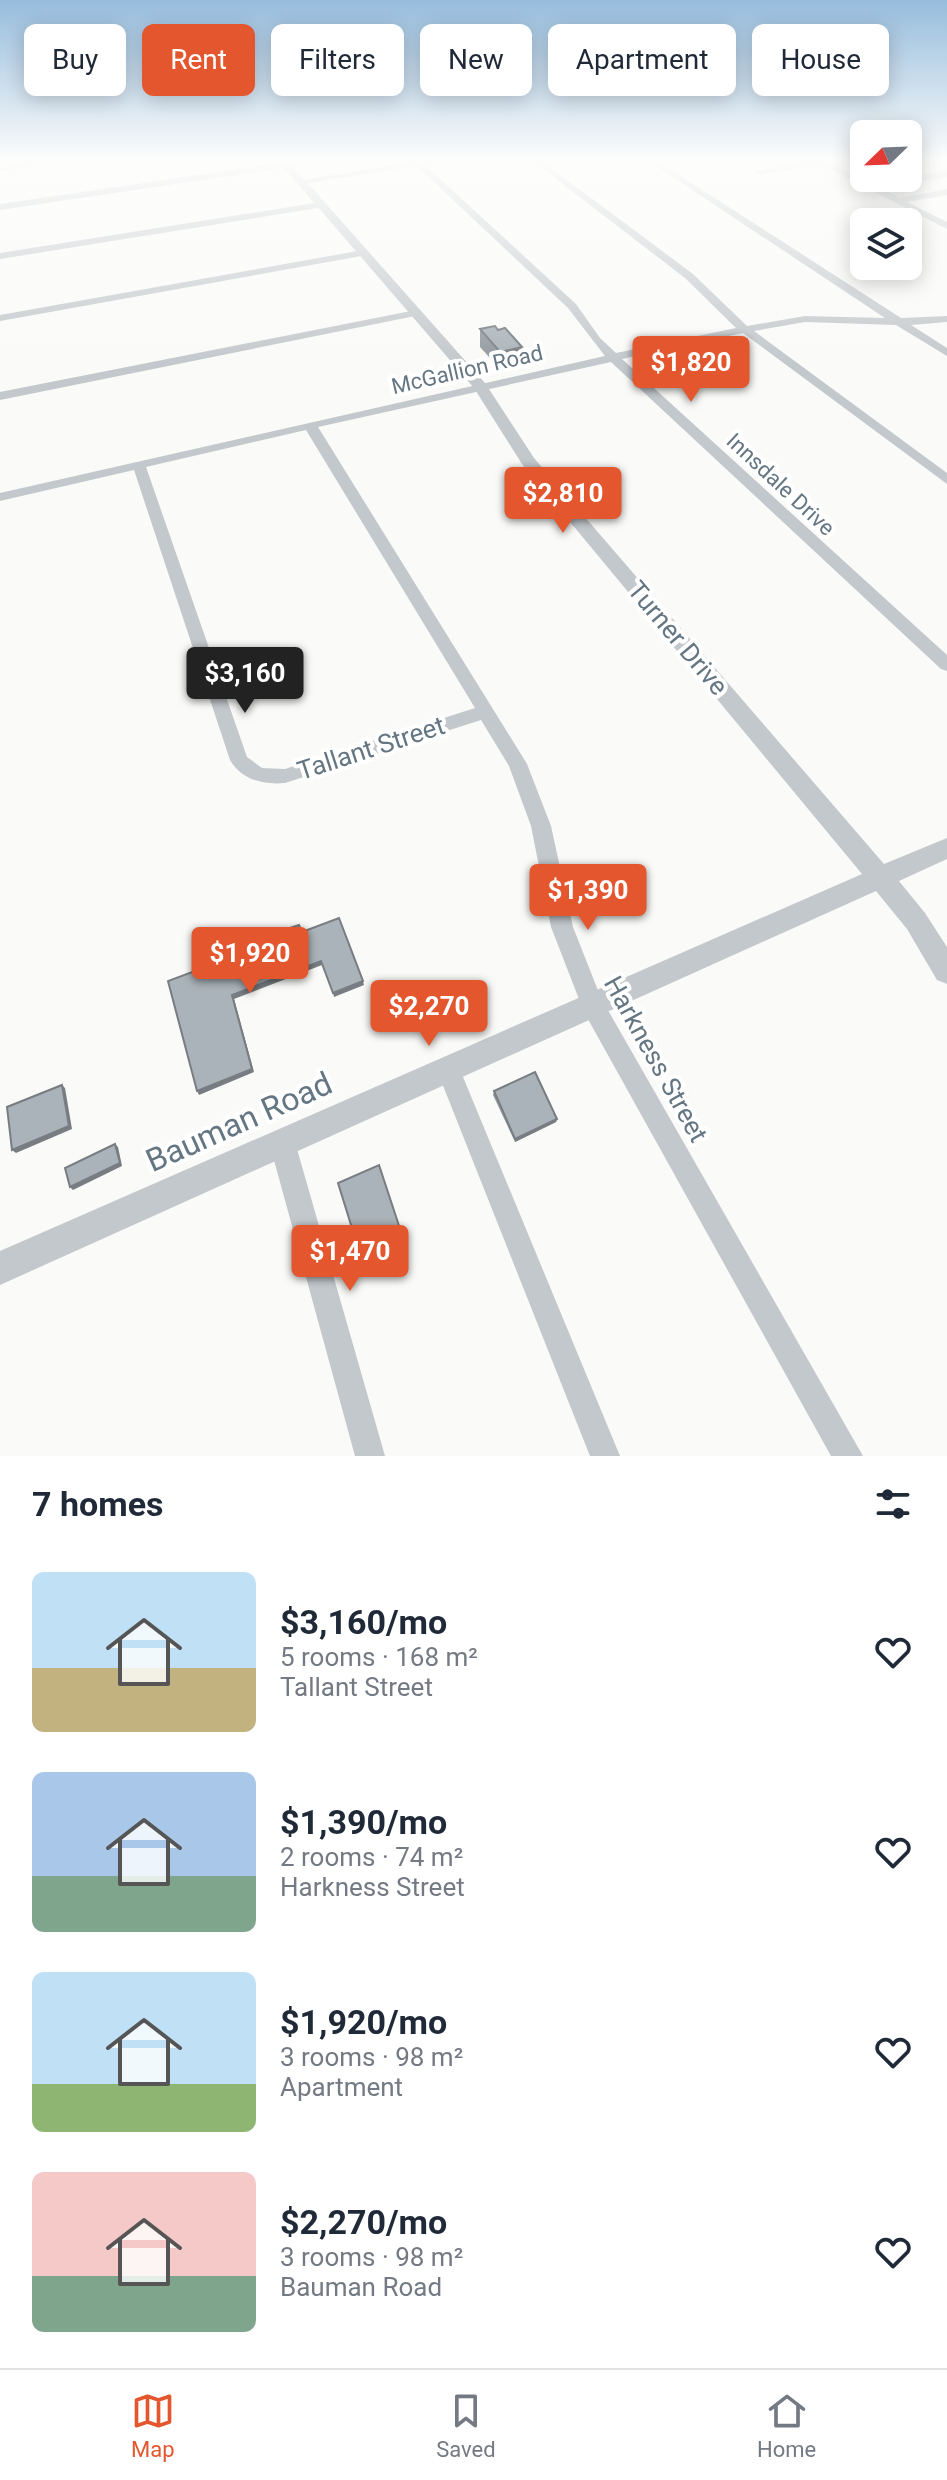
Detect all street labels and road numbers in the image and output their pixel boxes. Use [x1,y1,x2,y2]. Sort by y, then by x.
street label: McGallion Road [389,340,545,399]
street label: Innsdale Drive [722,428,840,541]
street label: Turner Drive [622,575,734,701]
street label: Tallant Street [294,710,448,786]
street label: Harkness Street [598,971,714,1147]
street label: Bauman Road [140,1064,338,1180]

